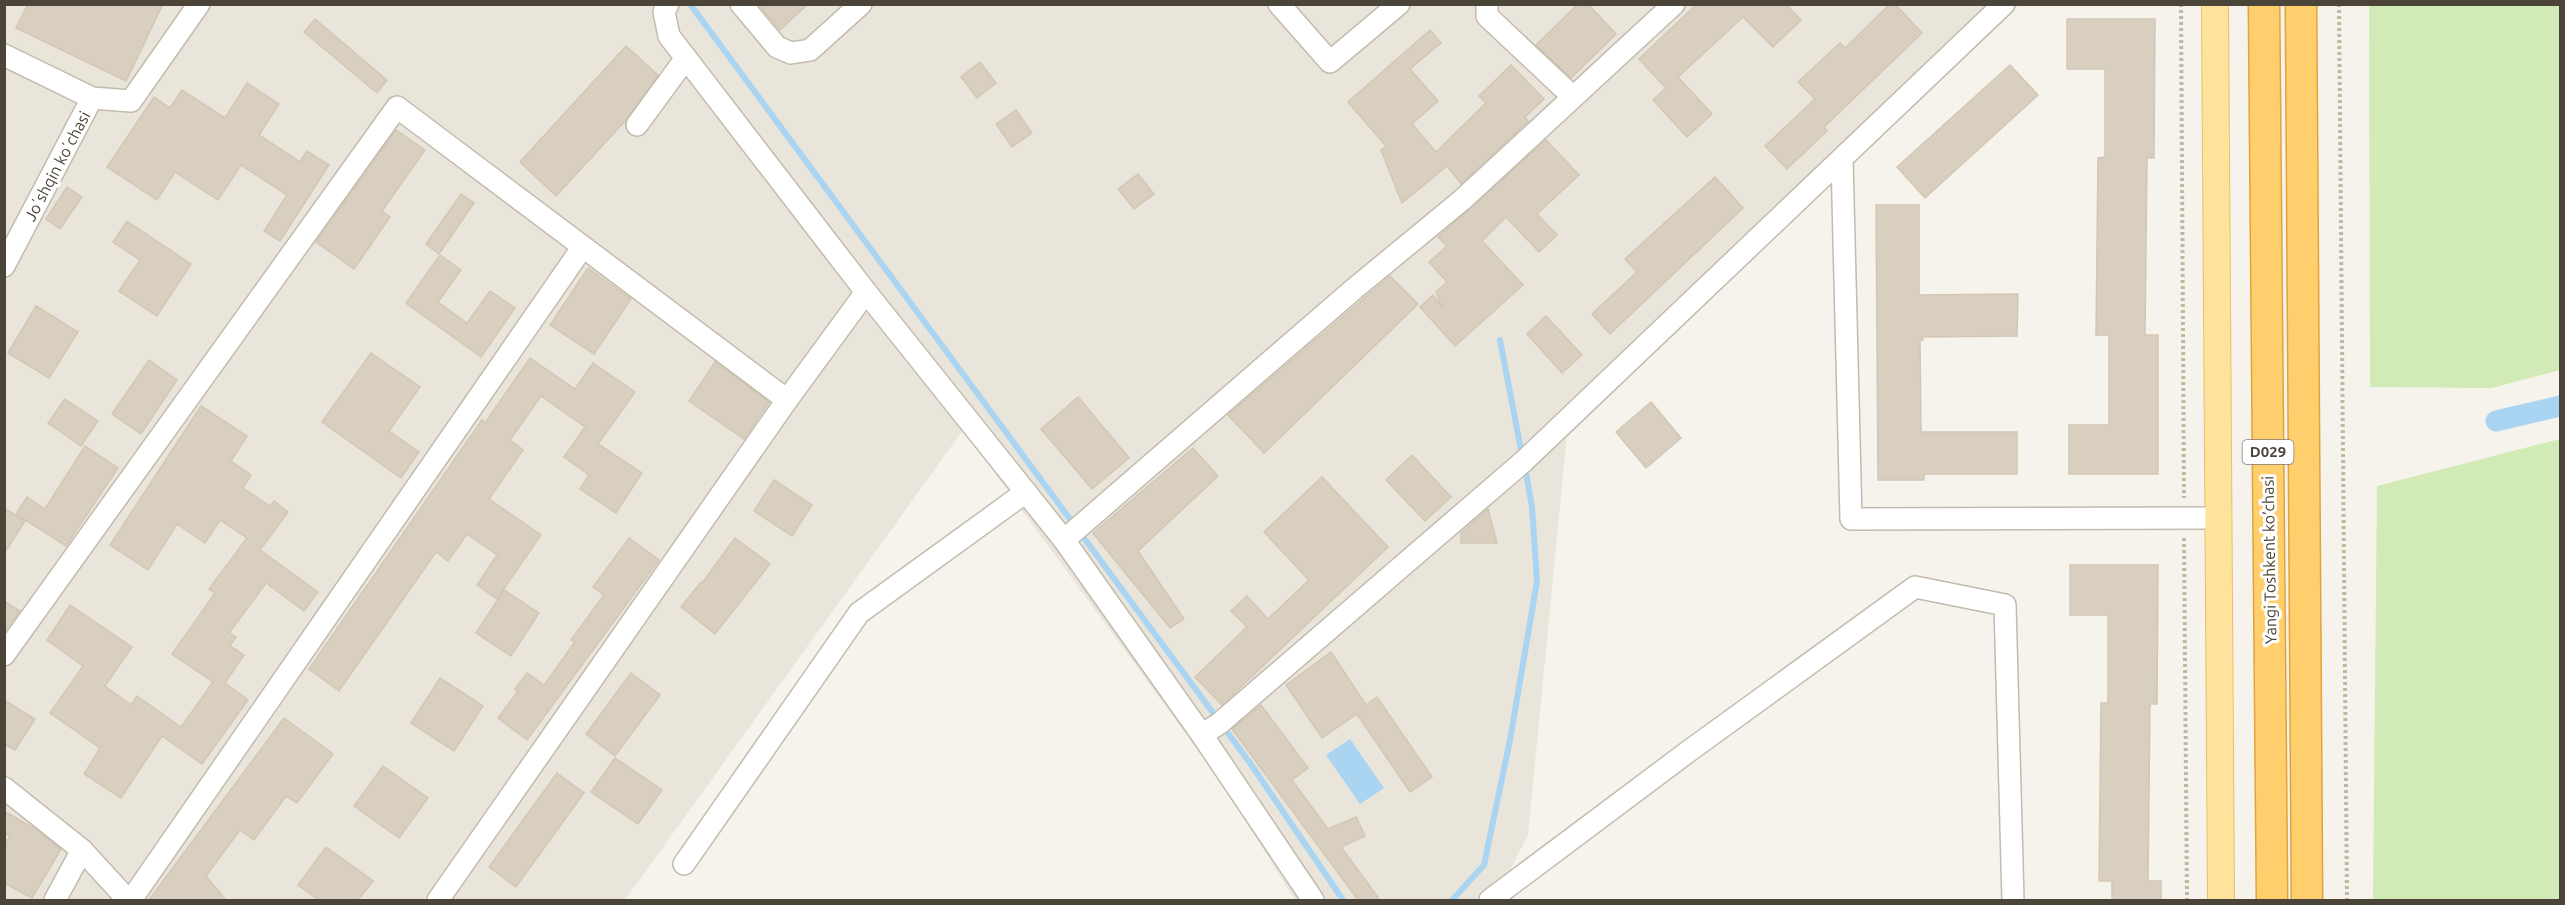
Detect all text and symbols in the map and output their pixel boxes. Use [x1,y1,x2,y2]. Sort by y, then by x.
street label: Joʼshqin koʼchasi [21,108,93,224]
road number: D029 [2242,440,2294,464]
street label: Yangi Toshkent ko‘chasi [2259,476,2279,644]

